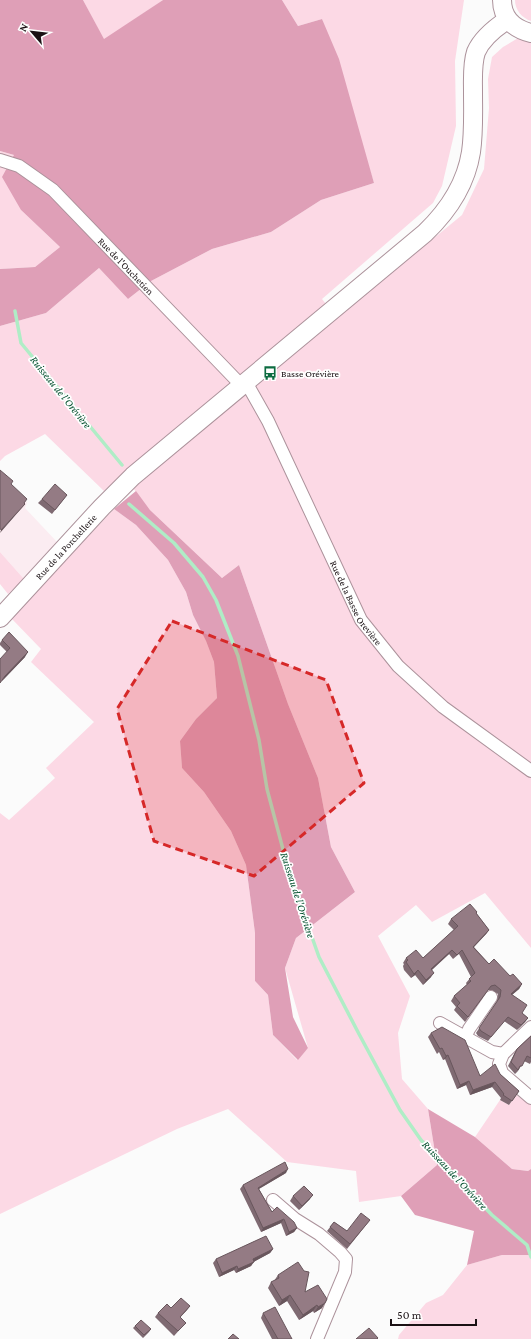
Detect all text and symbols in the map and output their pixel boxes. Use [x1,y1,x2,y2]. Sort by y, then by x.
north arrow [12,12,52,52]
text: N [16,21,30,33]
street label: Rue de l'Ouchetien [96,235,156,298]
water label: Ruisseau de l'Orévière [28,353,94,431]
bus stop icon: Basse Orévière [262,365,278,381]
place label: Basse Orévière [281,368,340,379]
street label: Rue de la Porchellerie [33,511,99,582]
street label: Rue de la Basse Orevière [328,559,384,648]
water label: Ruisseau de l'Orévière [278,851,318,940]
water label: Ruisseau de l'Orévière [420,1138,490,1212]
scale bar [391,1301,476,1327]
text: 50 m [397,1308,422,1322]

